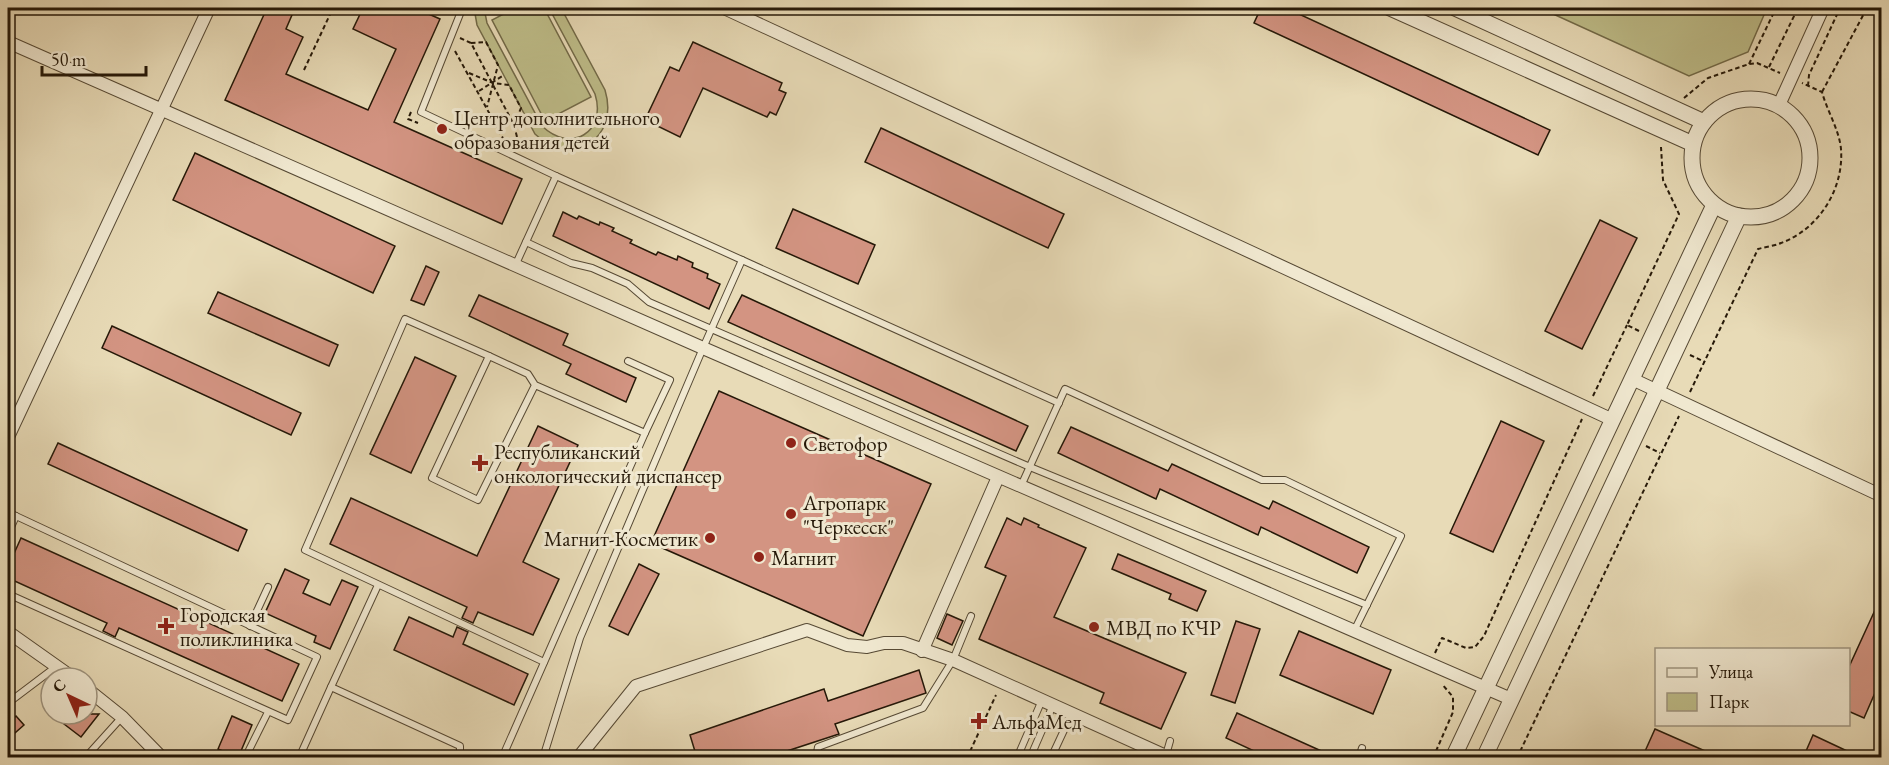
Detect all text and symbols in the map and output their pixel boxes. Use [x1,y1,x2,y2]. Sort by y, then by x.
scale bar [42,39,146,77]
text: 50 m [51,48,86,71]
place label: Центр дополнительного образования детей [454,104,660,155]
marker: Центр дополнительного образования детей [435,122,449,136]
place label: Светофор [803,430,888,457]
marker: Светофор [784,436,798,450]
place label: Республиканский онкологический диспансер [494,438,722,489]
marker: Республиканский онкологический диспансер [471,454,489,472]
place label: Агропарк "Черкесск" [802,489,894,540]
marker: Агропарк "Черкесск" [784,507,798,521]
place label: Магнит-Косметик [544,525,698,552]
marker: Магнит-Косметик [703,531,717,545]
place label: Магнит [771,544,836,571]
marker: Магнит [752,550,766,564]
place label: Городская поликлиника [180,601,294,652]
place label: МВД по КЧР [1106,614,1221,641]
marker: Городская поликлиника [157,617,175,635]
marker: МВД по КЧР [1087,620,1101,634]
legend [1655,648,1850,726]
text: Улица [1708,660,1754,683]
north arrow [39,666,99,726]
text: С [48,674,70,697]
text: Парк [1709,690,1749,713]
place label: АльфаМед [991,708,1082,735]
marker: АльфаМед [970,712,988,730]

